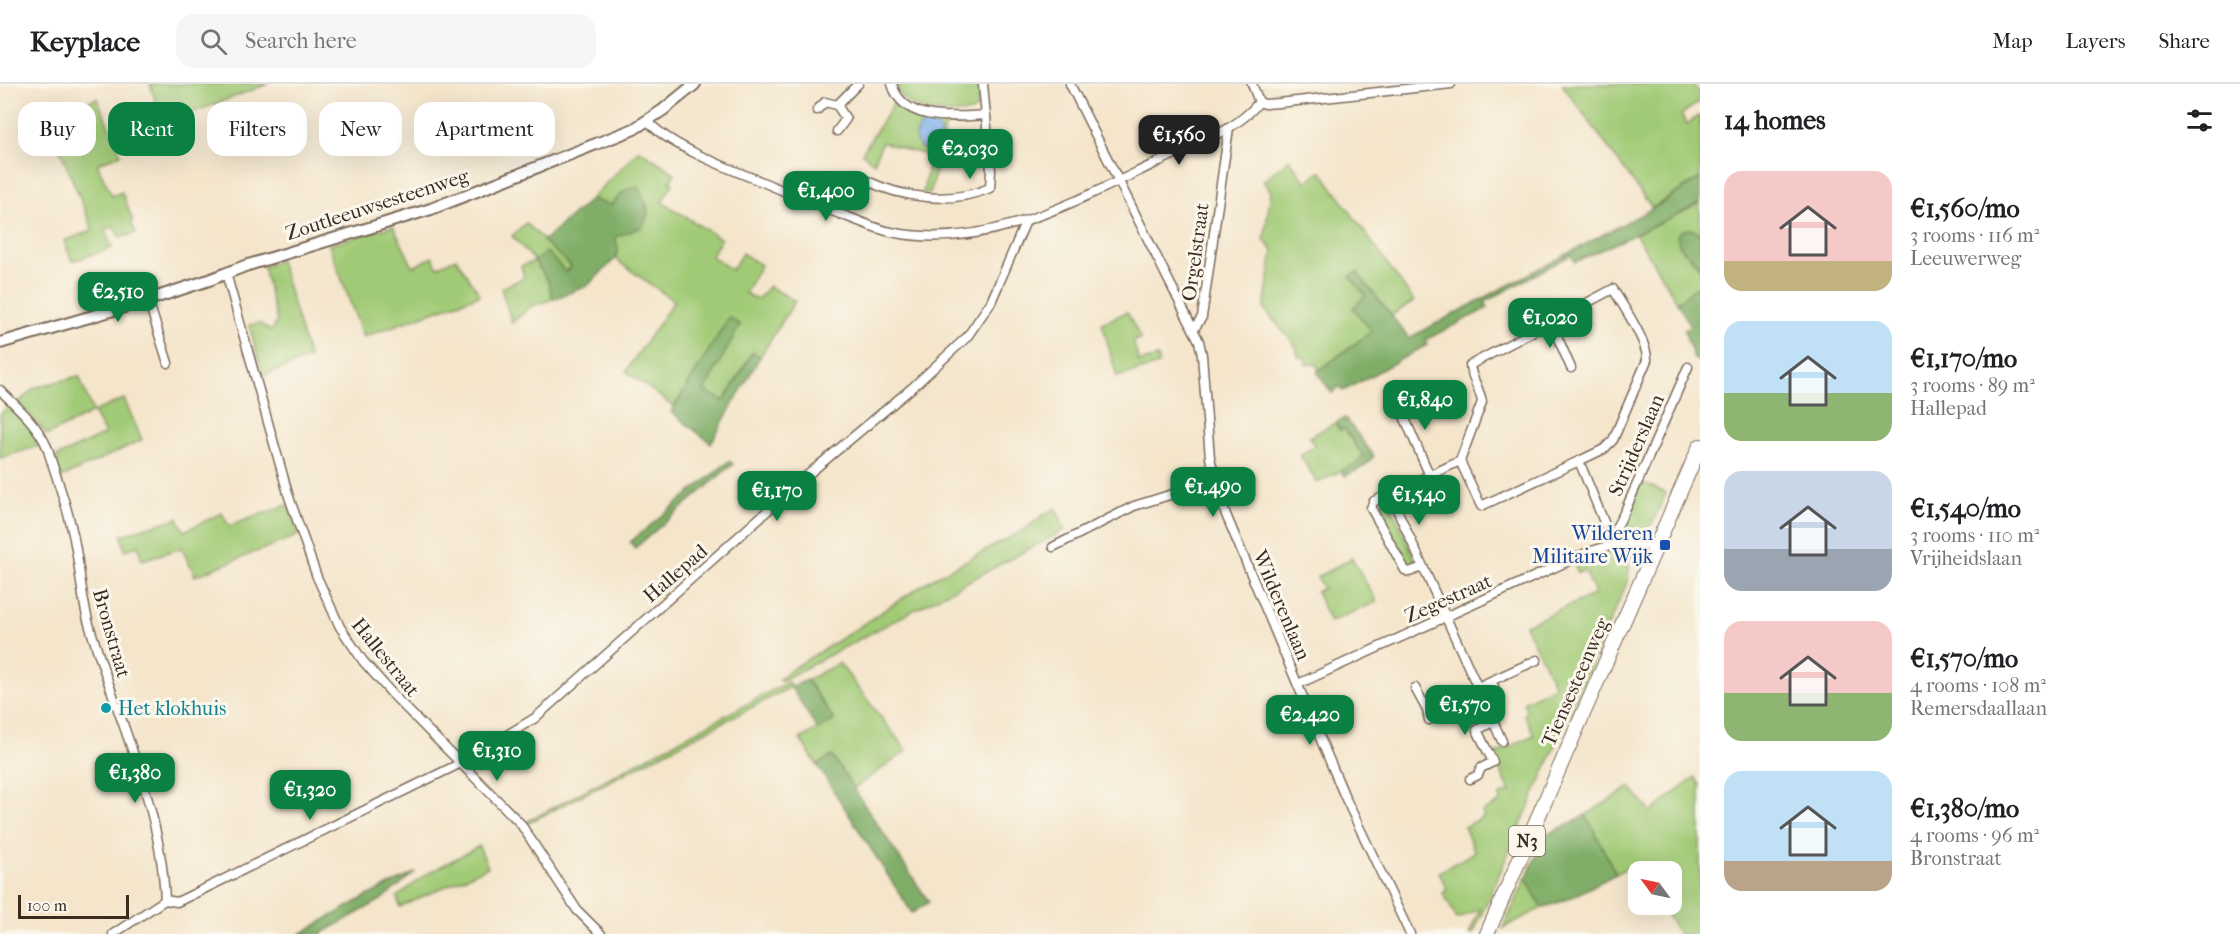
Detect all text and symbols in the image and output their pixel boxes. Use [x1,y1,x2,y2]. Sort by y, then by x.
search box [176,14,596,68]
text: Keyplace [30,25,140,58]
icon: search [197,25,230,58]
text: Search here [245,28,357,54]
text: Map [1992,29,2033,53]
text: Layers [2066,29,2125,53]
text: Share [2158,29,2210,53]
chip: Buy [18,102,96,156]
chip: Rent [108,102,195,156]
chip: Filters [207,102,307,156]
chip: New [319,102,402,156]
chip: Apartment [414,102,555,156]
icon: filters [2183,104,2216,137]
text: 14 homes [1724,105,1826,136]
pin: €1,560 [1130,115,1228,166]
text: €1,560 [1153,123,1205,146]
pin: €2,030 [921,129,1019,180]
text: €2,030 [942,137,998,160]
street label: Zoutleeuwsesteenweg [283,164,472,245]
pin: €1,400 [777,171,875,222]
text: €1,400 [797,179,855,202]
text: €1,560/mo [1910,193,2020,224]
icon: home [1772,195,1844,267]
street label: Orgelstraat [1177,201,1214,303]
text: 3 rooms · 116 m² [1910,224,2039,247]
text: Leeuwerweg [1910,247,2021,270]
pin: €2,510 [69,272,167,323]
text: €2,510 [92,280,144,303]
pin: €1,020 [1501,298,1599,349]
text: €1,020 [1522,306,1578,329]
text: €1,170/mo [1910,343,2017,374]
icon: home [1772,345,1844,417]
text: 3 rooms · 89 m² [1910,374,2035,397]
pin: €1,840 [1376,380,1474,431]
text: €1,840 [1397,388,1453,411]
street label: Strijderslaan [1604,390,1669,500]
text: Hallepad [1910,397,1987,420]
pin: €1,490 [1164,467,1262,518]
pin: €1,170 [728,471,826,522]
text: €1,490 [1184,475,1242,498]
pin: €1,540 [1370,475,1468,526]
text: €1,170 [752,479,802,502]
text: €1,540 [1392,483,1446,506]
text: €1,540/mo [1910,493,2021,524]
icon: home [1772,495,1844,567]
place label: Wilderen Militaire Wijk [1532,522,1654,568]
text: 3 rooms · 110 m² [1910,524,2039,547]
marker: Wilderen Militaire Wijk [1658,538,1672,552]
street label: Hallepad [639,539,713,607]
street label: Wilderenlaan [1248,546,1315,664]
text: Vrijheidslaan [1910,547,2022,570]
street label: Zegestraat [1401,569,1495,628]
street label: Bronstraat [88,586,135,680]
street label: Hallestraat [347,613,424,701]
street label: Tiensesteenweg [1537,614,1614,750]
text: €1,570/mo [1910,643,2018,674]
icon: home [1772,645,1844,717]
text: 4 rooms · 108 m² [1910,674,2046,697]
pin: €1,570 [1416,685,1514,736]
text: €1,570 [1439,693,1491,716]
pin: €2,420 [1261,695,1359,746]
place label: Het klokhuis [118,697,226,720]
text: Remersdaallaan [1910,697,2047,720]
marker: Het klokhuis [99,701,113,715]
text: €2,420 [1280,703,1340,726]
pin: €1,310 [448,731,546,782]
text: €1,310 [472,739,522,762]
pin: €1,380 [86,753,184,804]
text: €1,380 [109,761,161,784]
pin: €1,320 [261,770,359,821]
text: €1,320 [284,778,336,801]
text: €1,380/mo [1910,793,2019,824]
icon: home [1772,795,1844,867]
text: 4 rooms · 96 m² [1910,824,2039,847]
road number: N3 [1509,826,1545,856]
text: Bronstraat [1910,847,2002,870]
north arrow [1628,861,1682,915]
map controls [1628,861,1682,915]
scale bar [18,892,129,920]
text: 100 m [27,896,67,915]

